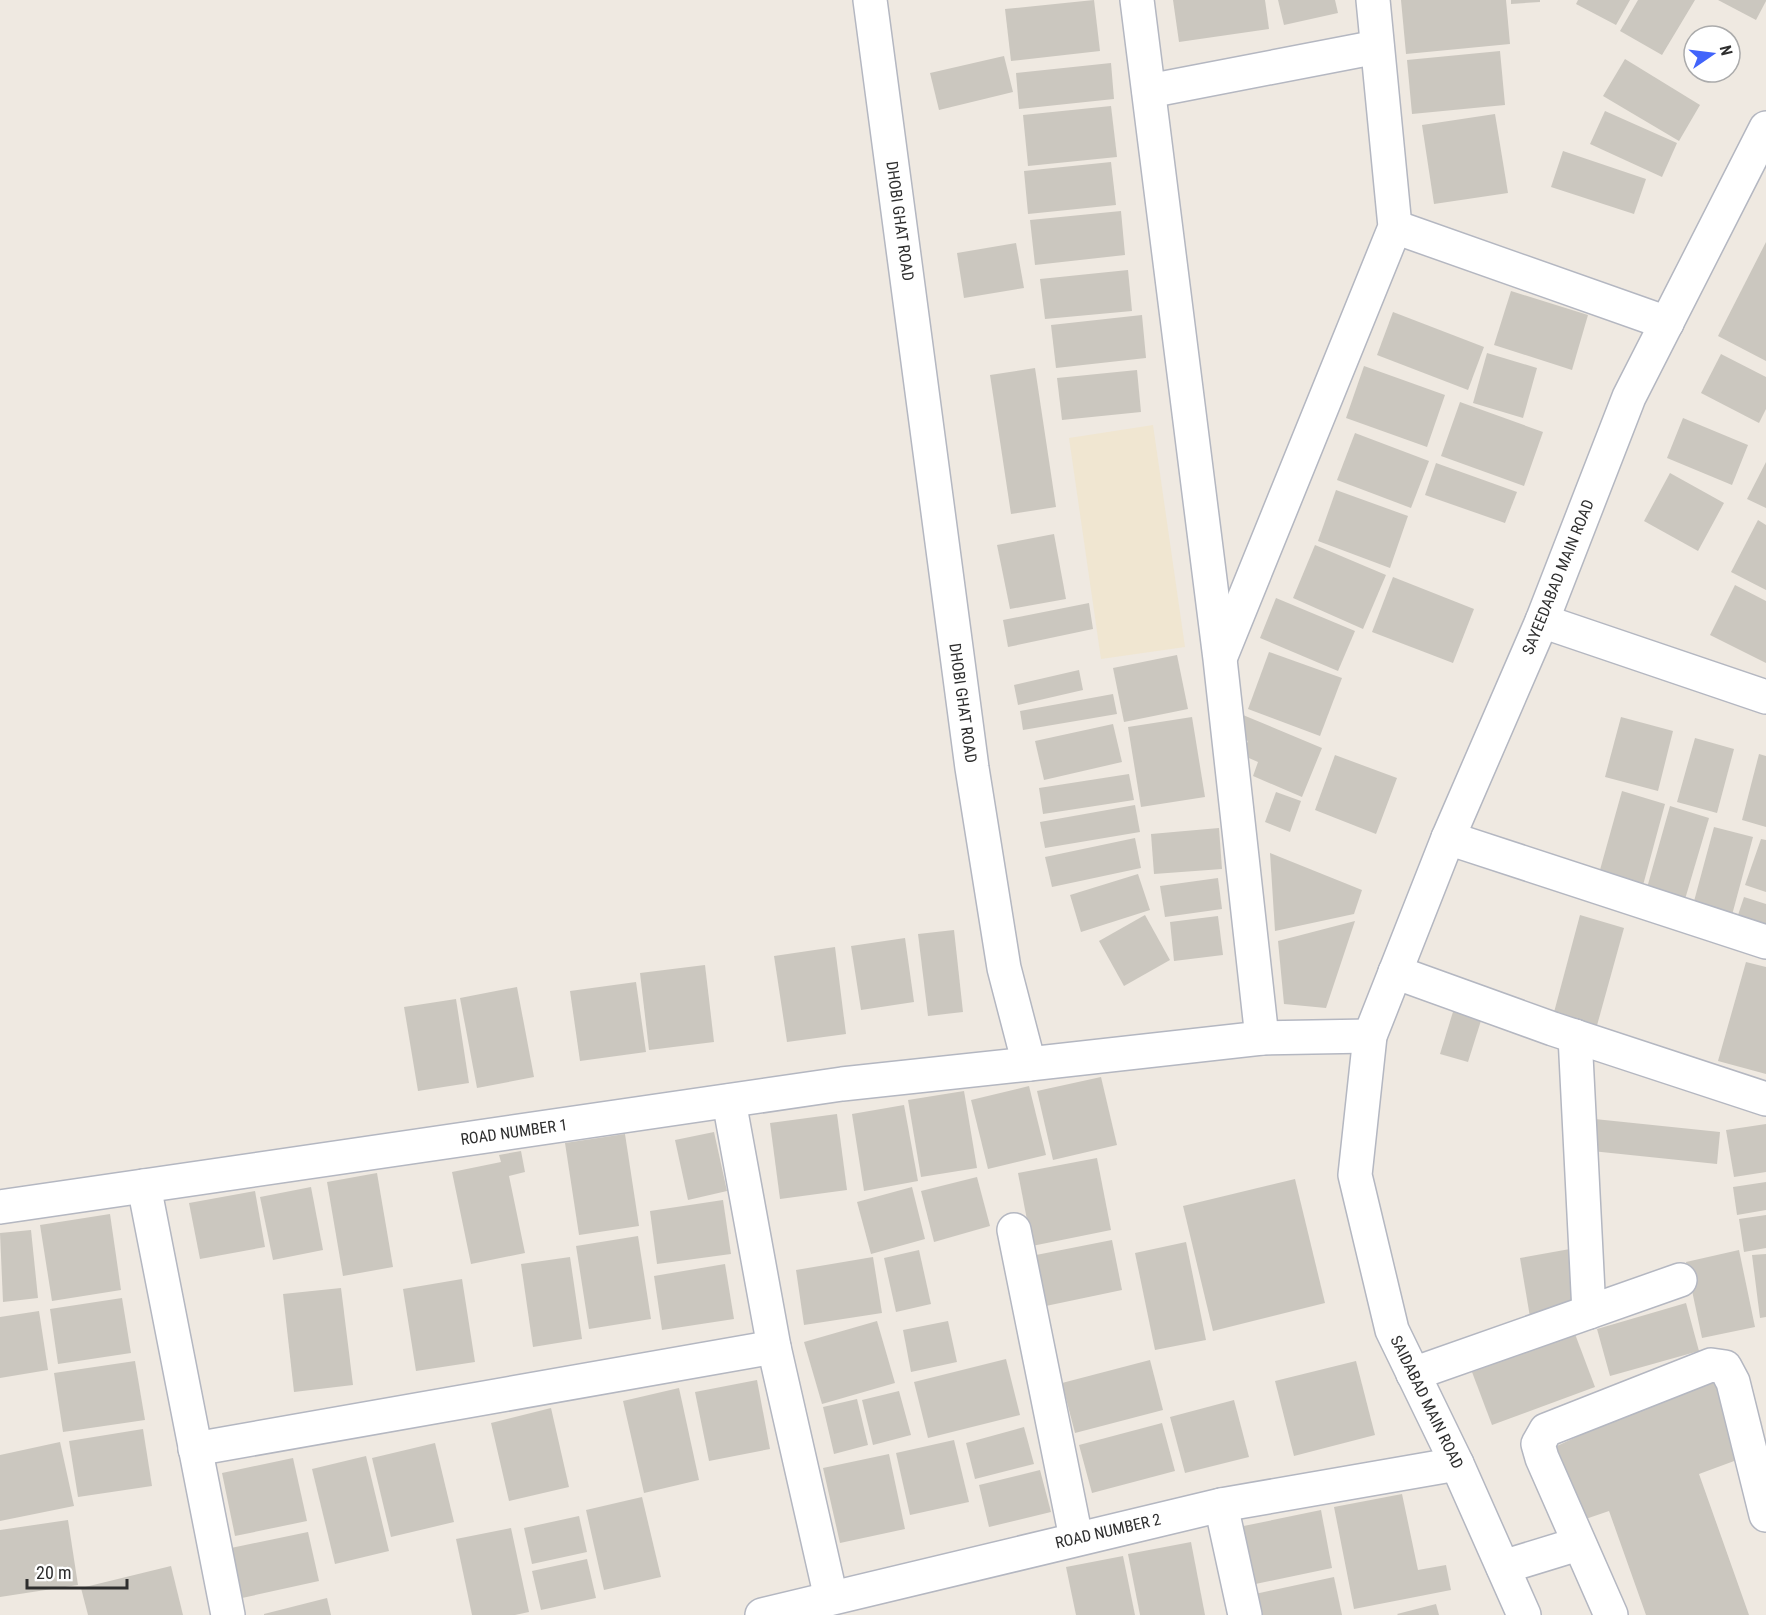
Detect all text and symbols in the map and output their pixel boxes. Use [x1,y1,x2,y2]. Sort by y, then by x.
north arrow [1682,24,1742,84]
text: N [1716,43,1736,58]
street label: DHOBI GHAT ROAD [882,160,918,282]
street label: SAYEEDABAD MAIN ROAD [1518,497,1598,657]
street label: DHOBI GHAT ROAD [945,642,981,764]
street label: ROAD NUMBER 1 [459,1115,569,1149]
street label: SAIDABAD MAIN ROAD [1386,1332,1468,1472]
street label: ROAD NUMBER 2 [1053,1510,1163,1552]
scale bar [27,1552,128,1590]
text: 20 m [36,1562,71,1583]

